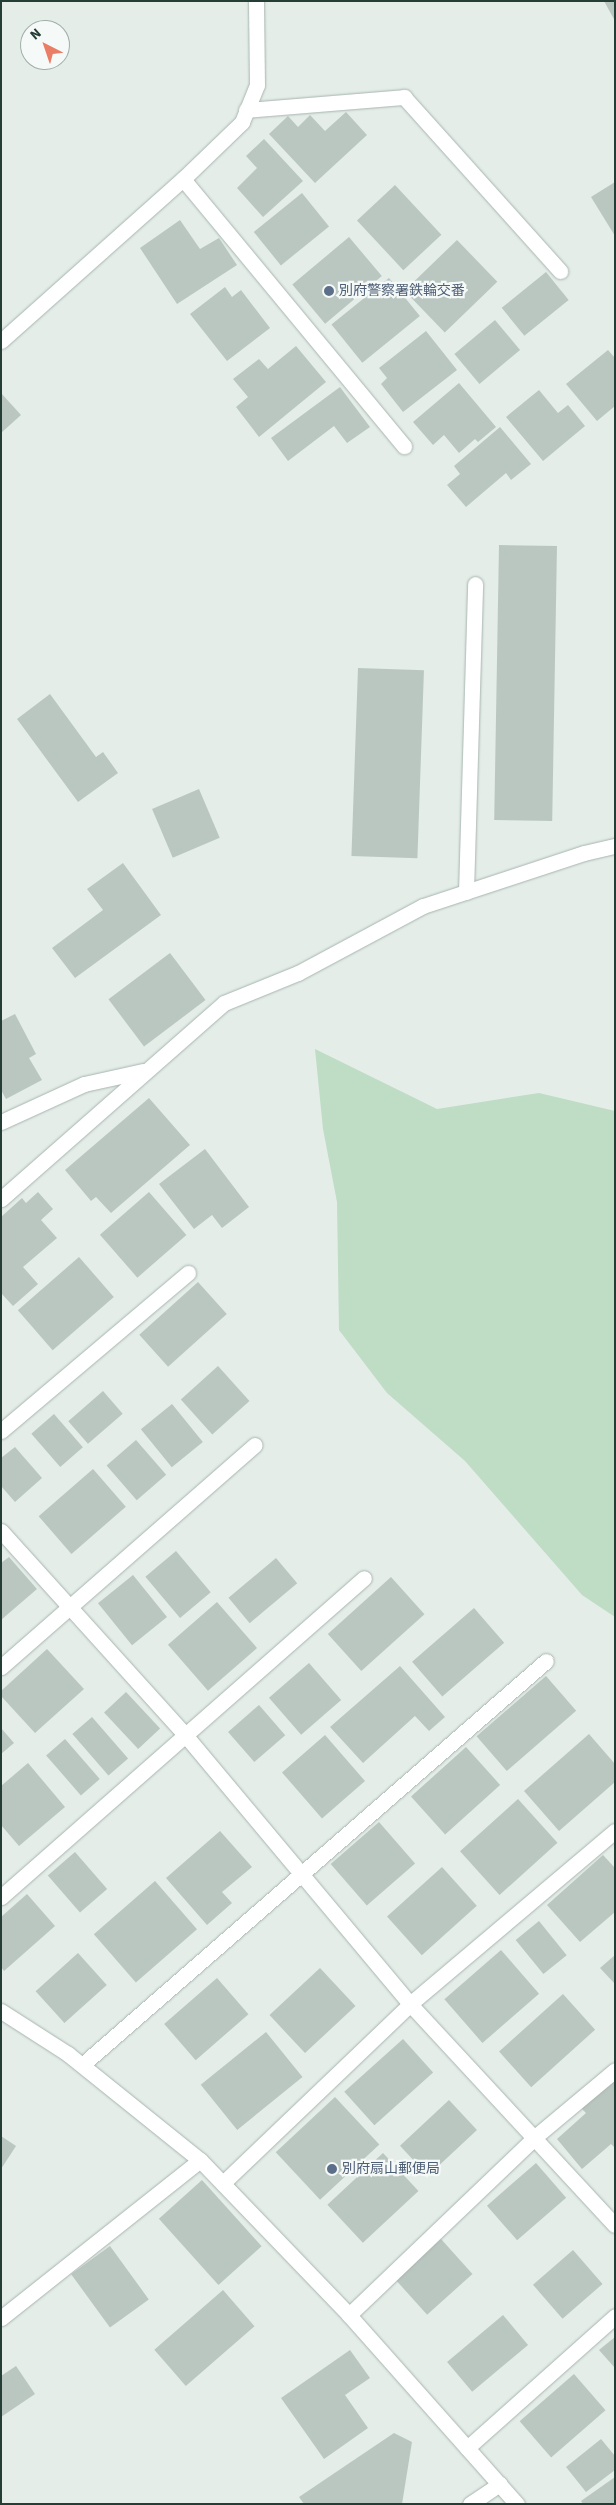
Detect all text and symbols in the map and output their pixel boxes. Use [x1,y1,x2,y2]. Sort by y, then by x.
north arrow [20,20,70,70]
text: N [26,24,46,45]
place label: 別府警察署鉄輪交番 [339,283,465,299]
marker: 別府警察署鉄輪交番 [323,285,335,297]
place label: 別府扇山郵便局 [342,2161,440,2177]
marker: 別府扇山郵便局 [326,2163,338,2175]

